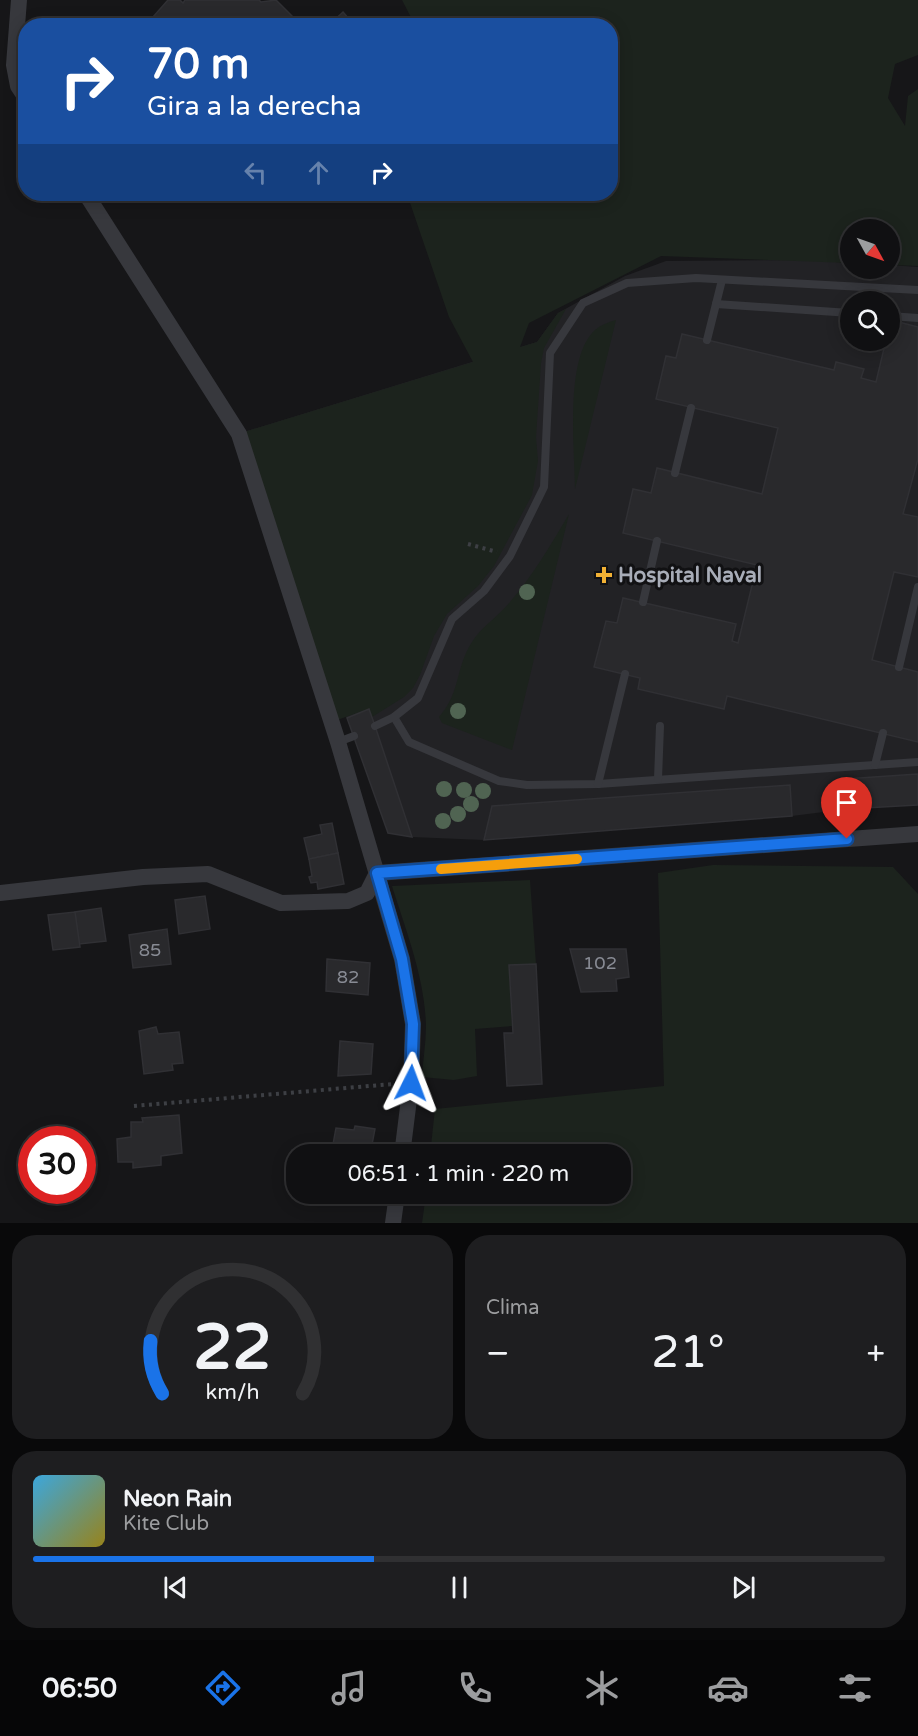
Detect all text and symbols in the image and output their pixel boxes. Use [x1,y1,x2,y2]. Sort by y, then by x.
text: 70 m [147,39,249,90]
icon: right [48,42,126,120]
text: Gira a la derecha [147,90,361,123]
icon: left [239,156,272,189]
icon: ahead [302,156,335,189]
icon: right [365,156,398,189]
north arrow [840,219,900,279]
map controls [840,219,900,351]
button: search [840,291,900,351]
place label: Hospital Naval [618,563,762,588]
marker: Hospital Naval [595,566,613,584]
pin [821,777,872,839]
icon: arrive [830,786,863,819]
house number: 85 [139,939,161,961]
house number: 102 [583,952,617,974]
house number: 82 [337,966,359,988]
position arrow [379,1051,443,1115]
speed limit sign: 30 [18,1126,96,1204]
text: 06:51 · 1 min · 220 m [348,1161,569,1187]
text: Clima [486,1296,539,1320]
text: 22 [193,1311,272,1386]
text: 21° [651,1326,725,1380]
text: − [486,1334,510,1373]
text: + [866,1334,885,1373]
text: km/h [206,1379,259,1405]
text: Neon Rain [123,1486,232,1512]
text: Kite Club [123,1512,209,1536]
icon: previous [159,1571,192,1604]
icon: pause [443,1571,476,1604]
icon: next [727,1571,760,1604]
icon: directions [202,1667,244,1709]
icon: music [328,1667,370,1709]
icon: phone [454,1667,496,1709]
icon: climate [581,1667,623,1709]
icon: car [707,1667,749,1709]
icon: filters [834,1667,876,1709]
text: 06:50 [42,1672,117,1705]

